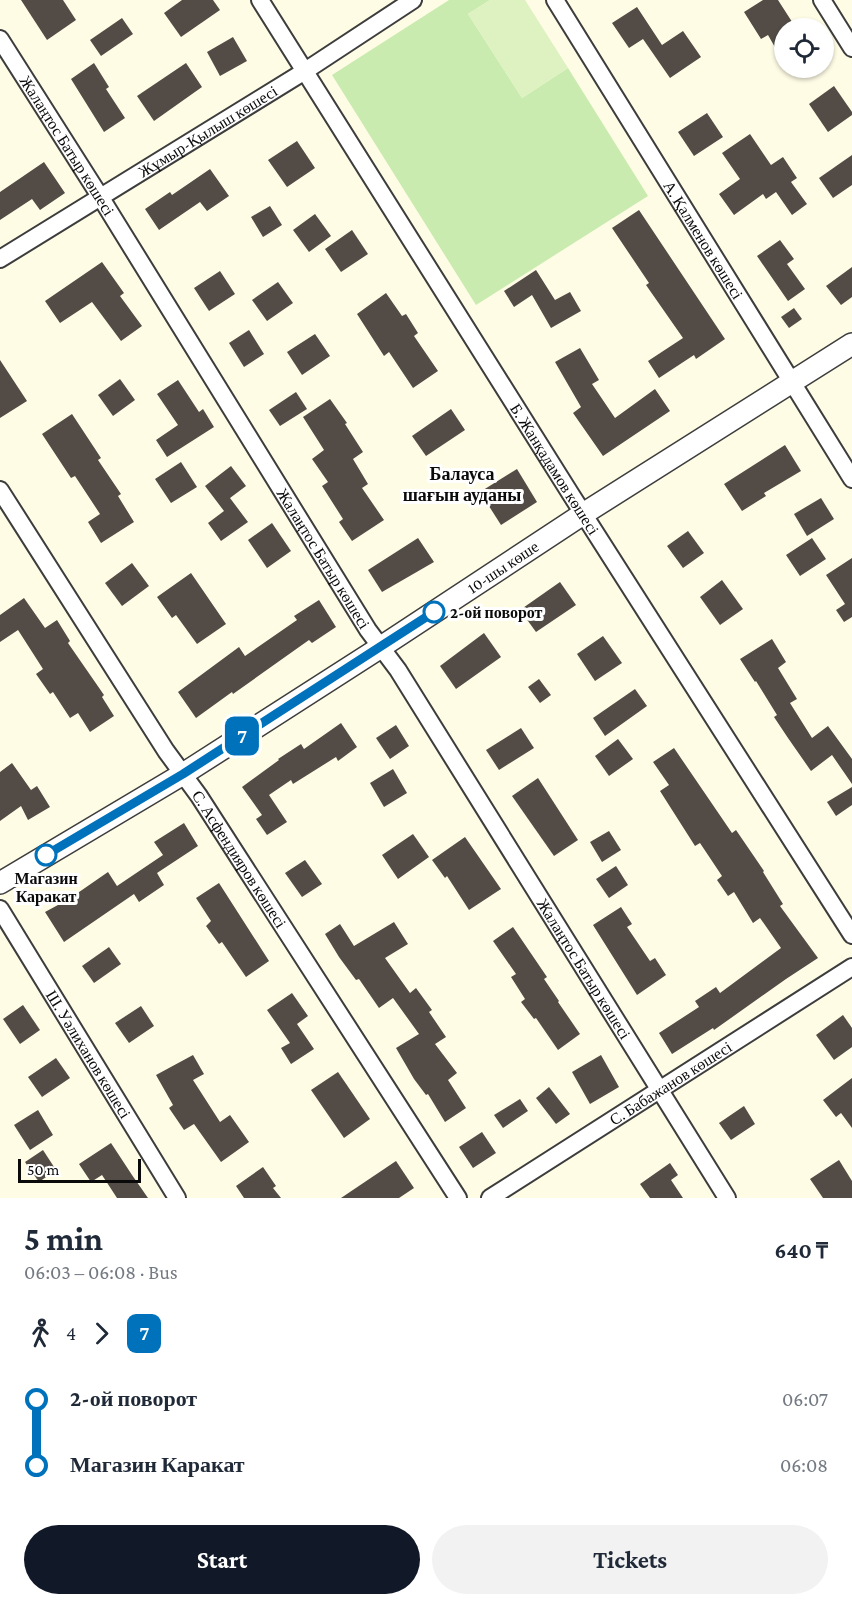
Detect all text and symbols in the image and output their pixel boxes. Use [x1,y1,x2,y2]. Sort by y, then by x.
map controls [774,18,834,78]
button: locate [774,18,834,78]
street label: Жалаңтос Батыр көшесі [17,72,118,219]
street label: Жұмыр-Қылыш көшесі [135,82,281,180]
street label: А. Қалменов көшесі [661,178,747,302]
street label: Б. Жанқадамов көшесі [507,400,603,538]
district label: Балауса шағын ауданы [403,464,521,505]
street label: Жалаңтос Батыр көшесі [274,485,374,632]
street label: 10-шы көше [464,537,541,596]
marker: 2-ой поворот [423,601,445,623]
place label: 2-ой поворот [450,604,543,622]
line badge: 7 [222,716,262,756]
text: 7 [237,724,247,748]
street label: С. Асфендияров көшесі [189,787,290,931]
marker: Магазин Каракат [35,844,57,866]
place label: Магазин Каракат [14,870,78,906]
street label: Жалаңтос Батыр көшесі [534,895,634,1042]
street label: Ш. Уәлиханов көшесі [43,987,135,1122]
street label: С. Бабажанов көшесі [606,1037,735,1128]
scale bar [18,1156,141,1184]
text: 50 m [27,1161,59,1178]
text: 5 min [24,1220,103,1257]
text: 640 ₸ [775,1238,828,1263]
text: 06:03 – 06:08 · Bus [24,1261,178,1283]
icon: walk [24,1317,57,1350]
icon: forward [85,1317,118,1350]
text: 7 [139,1321,149,1345]
text: 4 [66,1322,76,1344]
text: 2-ой поворот [70,1386,197,1411]
text: 06:07 [782,1388,828,1410]
text: Магазин Каракат [70,1452,245,1477]
text: 06:08 [780,1454,828,1476]
button: Start [24,1525,420,1594]
button: Tickets [432,1525,828,1594]

